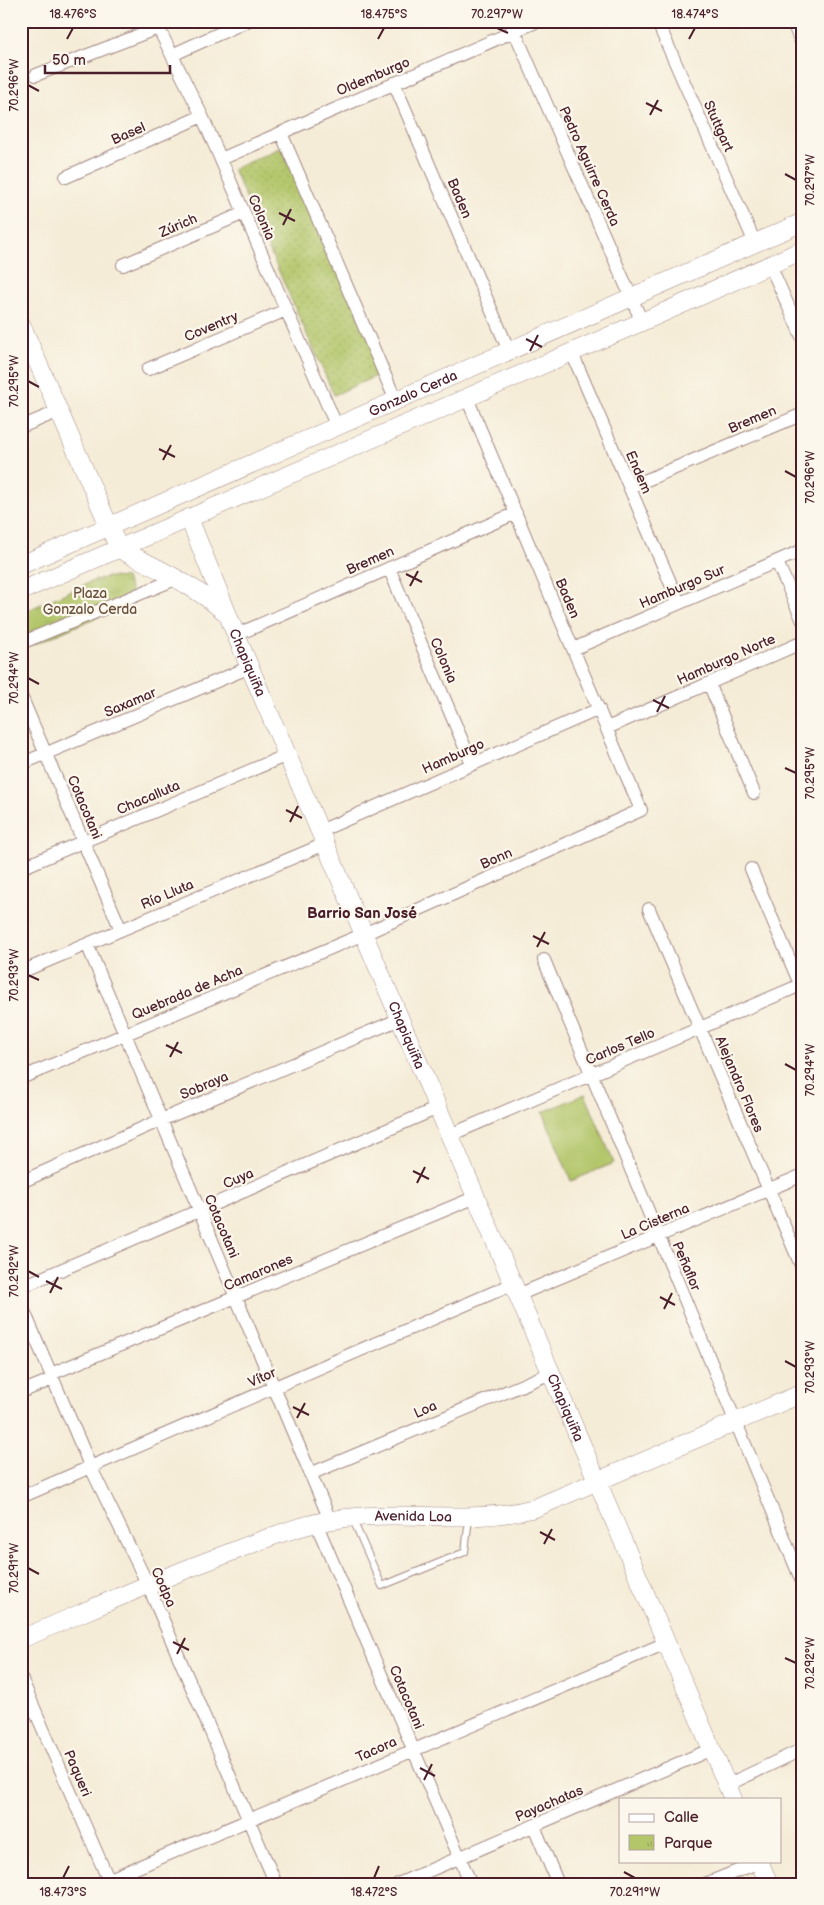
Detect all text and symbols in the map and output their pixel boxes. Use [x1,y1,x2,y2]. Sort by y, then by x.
text: 18.476°S [49,7,97,22]
text: 18.475°S [361,7,407,22]
text: 70.297°W [471,7,523,22]
text: 18.474°S [672,7,718,22]
scale bar [45,42,170,74]
text: 50 m [52,51,86,70]
street label: Oldemburgo [334,53,413,100]
text: 70.296°W [7,59,22,111]
street label: Stuttgart [700,98,738,155]
street label: Pedro Aguirre Cerda [555,104,624,229]
street label: Basel [108,118,148,149]
text: 70.297°W [803,154,818,206]
street label: Baden [444,176,476,221]
street label: Colonia [244,192,279,243]
street label: Zúrich [156,210,200,242]
street label: Coventry [182,307,241,345]
text: 70.295°W [7,355,22,407]
street label: Gonzalo Cerda [366,367,460,420]
street label: Bremen [726,402,779,437]
street label: Endem [622,448,655,496]
text: 70.296°W [803,451,818,503]
street label: Bremen [344,542,397,578]
street label: Hamburgo Sur [637,560,728,612]
street label: Baden [552,576,584,621]
park label: Plaza Gonzalo Cerda [43,585,137,618]
street label: Chapiquiña [225,626,269,699]
street label: Hamburgo Norte [674,630,778,689]
street label: Colonia [426,635,461,686]
text: 70.294°W [7,652,22,704]
street label: Saxamar [102,684,160,721]
street label: Hamburgo [419,735,487,778]
text: 70.295°W [803,747,818,799]
street label: Cotacotani [63,773,106,842]
street label: Chacalluta [114,777,182,818]
street label: Bonn [478,844,515,873]
street label: Río Lluta [138,876,196,913]
district label: Barrio San José [307,904,417,923]
text: 70.293°W [7,948,22,1001]
street label: Quebrada de Acha [129,961,245,1023]
street label: Chapiquiña [384,999,428,1072]
street label: Carlos Tello [583,1024,657,1069]
street label: Alejandro Flores [712,1034,767,1135]
text: 70.294°W [803,1044,818,1096]
street label: Sobraya [177,1068,231,1103]
street label: Cuya [220,1164,256,1192]
street label: Cotacotani [200,1192,243,1261]
street label: La Cisterna [618,1199,692,1243]
street label: Peñaflor [669,1239,705,1294]
text: 70.292°W [7,1245,22,1297]
street label: Camarones [221,1250,295,1295]
text: 70.293°W [803,1340,818,1393]
street label: Vítor [246,1363,280,1391]
street label: Chapiquiña [543,1371,587,1444]
street label: Loa [411,1397,439,1422]
street label: Avenida Loa [374,1508,452,1526]
text: 70.291°W [7,1543,22,1593]
street label: Codpa [147,1565,180,1610]
text: 70.292°W [803,1637,818,1689]
street label: Cotacotani [385,1663,428,1732]
street label: Tacora [353,1733,399,1766]
street label: Paqueri [60,1747,95,1799]
street label: Payachatas [513,1782,586,1825]
legend [619,1798,782,1862]
text: Calle [664,1808,699,1827]
text: Parque [664,1834,713,1853]
text: 18.473°S [39,1885,87,1900]
text: 18.472°S [351,1885,397,1900]
text: 70.291°W [610,1885,660,1900]

